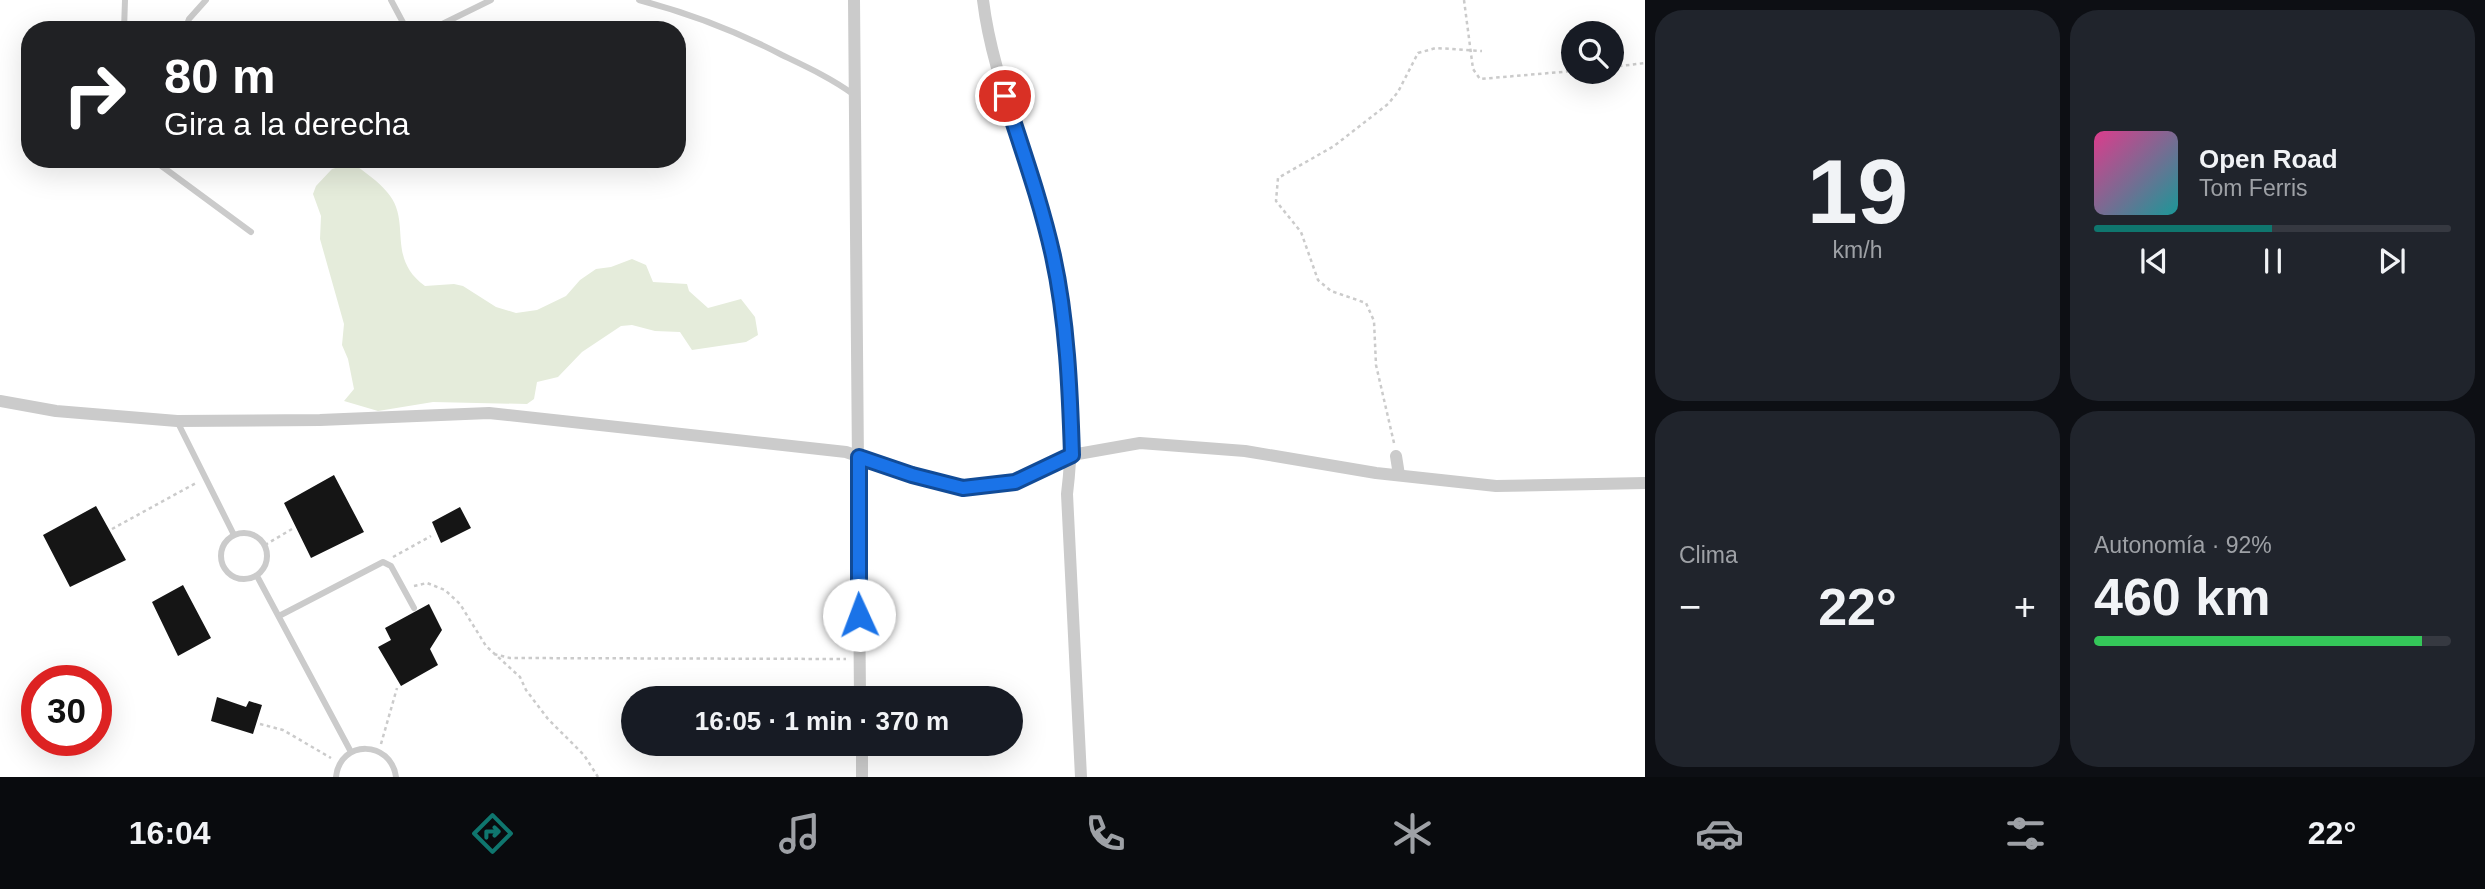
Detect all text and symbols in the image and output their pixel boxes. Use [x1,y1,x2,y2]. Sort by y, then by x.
map controls [1561,21,1624,84]
button: search [1561,21,1624,84]
icon: right [49,49,140,140]
text: 80 m [164,49,276,103]
pin [975,66,1035,126]
icon: arrive [986,77,1024,115]
text: Gira a la derecha [164,106,409,142]
text: 19 [1807,141,1908,242]
text: Open Road [2199,144,2338,174]
text: Tom Ferris [2199,175,2308,201]
text: km/h [1833,237,1882,263]
icon: previous [2135,242,2173,280]
icon: pause [2254,242,2292,280]
icon: next [2373,242,2411,280]
text: Autonomía · 92% [2094,532,2272,558]
text: Clima [1679,542,1738,568]
text: 460 km [2094,568,2270,626]
position arrow [822,578,896,652]
text: 22° [1818,578,1897,636]
text: − [1679,586,1701,628]
text: + [2014,586,2036,628]
speed limit sign: 30 [21,665,112,756]
text: 16:05 · 1 min · 370 m [695,706,949,736]
icon: directions [468,809,517,858]
icon: music [775,809,824,858]
icon: phone [1081,809,1130,858]
icon: climate [1388,809,1437,858]
icon: car [1695,809,1744,858]
icon: filters [2001,809,2050,858]
text: 16:04 [129,815,211,851]
text: 22° [2308,815,2356,851]

